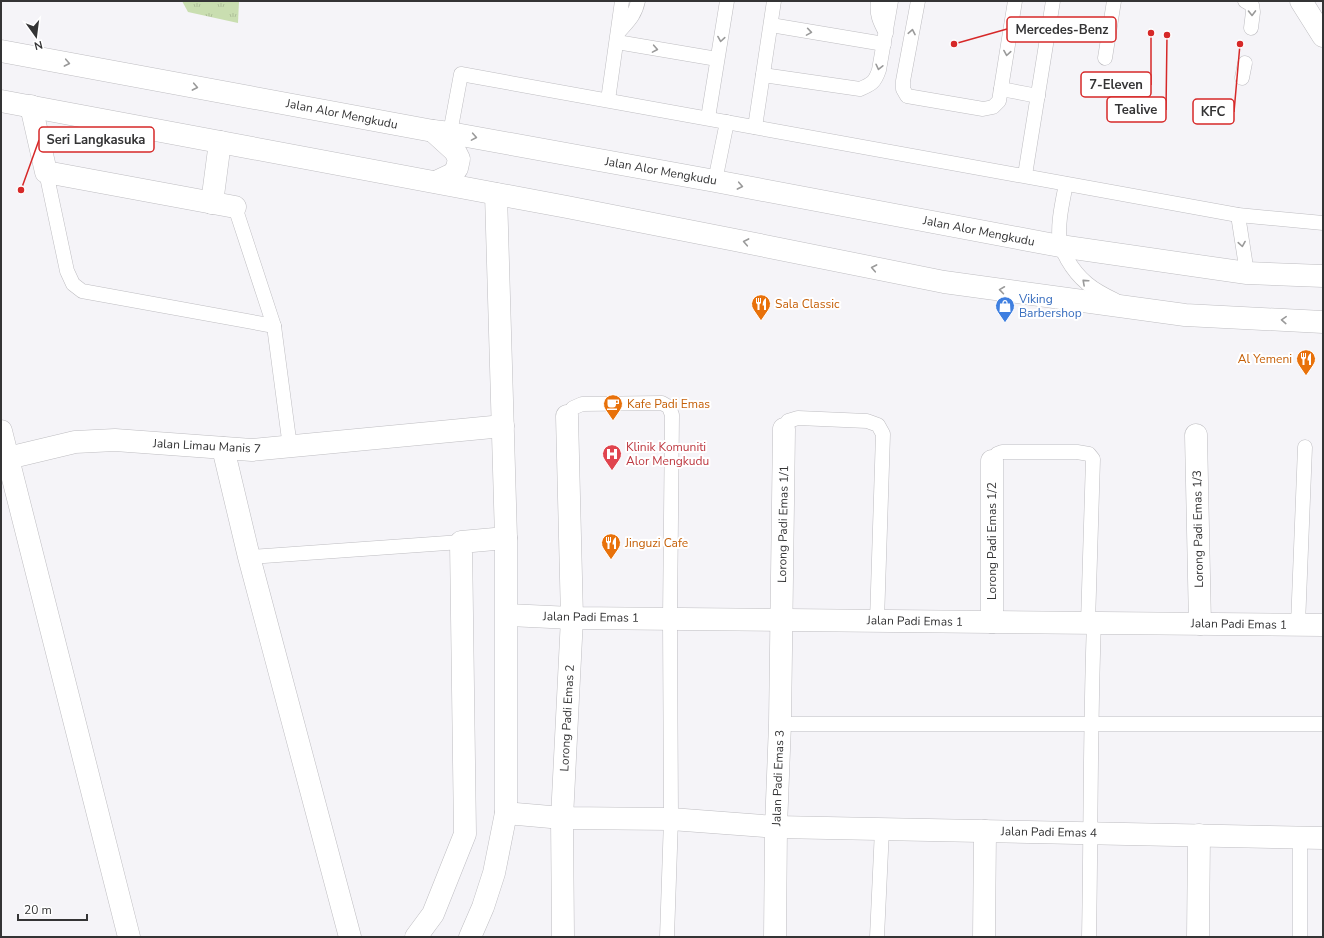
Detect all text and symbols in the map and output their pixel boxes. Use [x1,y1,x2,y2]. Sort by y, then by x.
one-way arrow [1248,10,1256,16]
north arrow [16,16,56,56]
callout: Mercedes-Benz [1007,17,1116,42]
text: Mercedes-Benz [1016,21,1108,39]
one-way arrow [806,27,812,35]
one-way arrow [908,28,916,35]
one-way arrow [717,36,725,43]
text: N [32,37,44,53]
one-way arrow [652,44,658,53]
one-way arrow [1003,50,1012,56]
one-way arrow [64,58,70,67]
one-way arrow [875,63,884,70]
callout: 7-Eleven [1081,72,1151,97]
text: 7-Eleven [1089,76,1143,94]
one-way arrow [192,82,198,91]
street label: Jalan Alor Mengkudu [284,95,399,133]
callout: Tealive [1107,97,1166,122]
callout: KFC [1193,99,1234,124]
text: Tealive [1115,101,1157,119]
text: KFC [1201,103,1225,121]
callout: Seri Langkasuka [39,127,154,152]
text: Seri Langkasuka [47,131,145,149]
one-way arrow [471,133,477,141]
street label: Jalan Alor Mengkudu [603,153,718,189]
one-way arrow [737,181,743,190]
street label: Jalan Alor Mengkudu [921,212,1036,250]
one-way arrow [743,238,750,246]
one-way arrow [1237,241,1246,247]
one-way arrow [871,264,877,272]
one-way arrow [1082,279,1090,286]
one-way arrow [999,286,1005,295]
place label: Viking Barbershop [1018,291,1082,321]
restaurant icon: Sala Classic [750,293,772,321]
shop icon: Viking Barbershop [994,295,1016,323]
place label: Sala Classic [775,296,840,312]
one-way arrow [1281,315,1287,324]
restaurant icon: Al Yemeni [1295,348,1317,376]
place label: Al Yemeni [1238,351,1292,367]
cafe icon: Kafe Padi Emas [602,393,624,421]
place label: Kafe Padi Emas [627,396,710,412]
street label: Jalan Limau Manis 7 [152,435,261,457]
place label: Klinik Komuniti Alor Mengkudu [626,439,709,469]
hospital icon: Klinik Komuniti Alor Mengkudu [601,443,623,471]
street label: Lorong Padi Emas 1/1 [774,465,792,583]
street label: Lorong Padi Emas 1/3 [1189,470,1207,588]
street label: Lorong Padi Emas 1/2 [984,482,1000,600]
restaurant icon: Jinguzi Cafe [600,532,622,560]
place label: Jinguzi Cafe [624,535,688,551]
street label: Jalan Padi Emas 1 [542,608,639,626]
street label: Jalan Padi Emas 1 [866,612,963,630]
street label: Jalan Padi Emas 1 [1190,615,1287,633]
street label: Lorong Padi Emas 2 [556,664,578,772]
street label: Jalan Padi Emas 3 [768,730,788,827]
street label: Jalan Padi Emas 4 [1000,823,1097,841]
scale bar [18,896,87,922]
text: 20 m [24,902,52,918]

